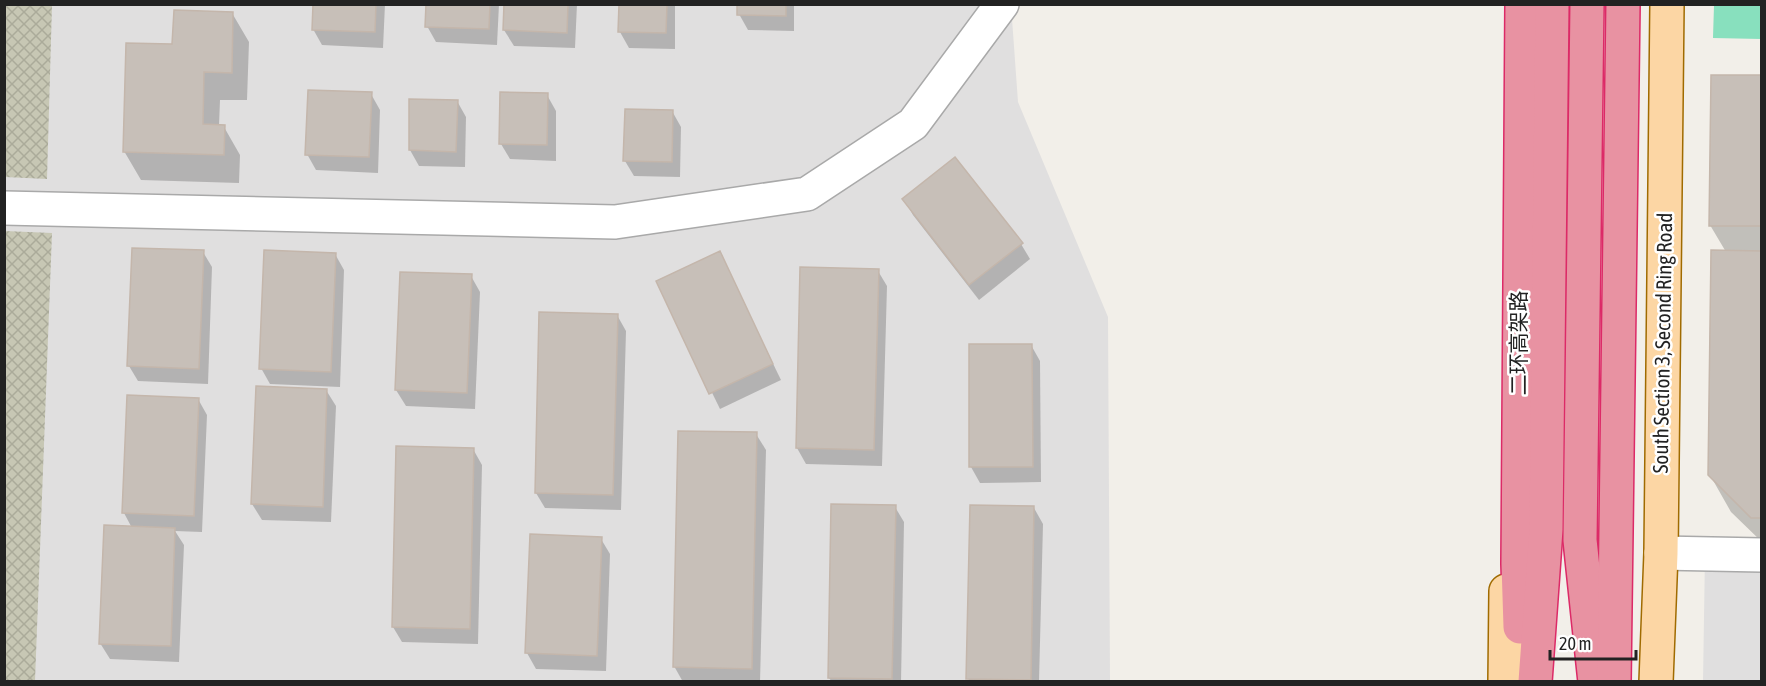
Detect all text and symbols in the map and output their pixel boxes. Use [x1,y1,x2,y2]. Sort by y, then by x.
street label: South Section 3, Second Ring Road [1648,212,1676,474]
street label: 二环高架路 [1506,291,1530,396]
scale bar [1550,623,1636,661]
text: 20 m [1559,633,1591,654]

